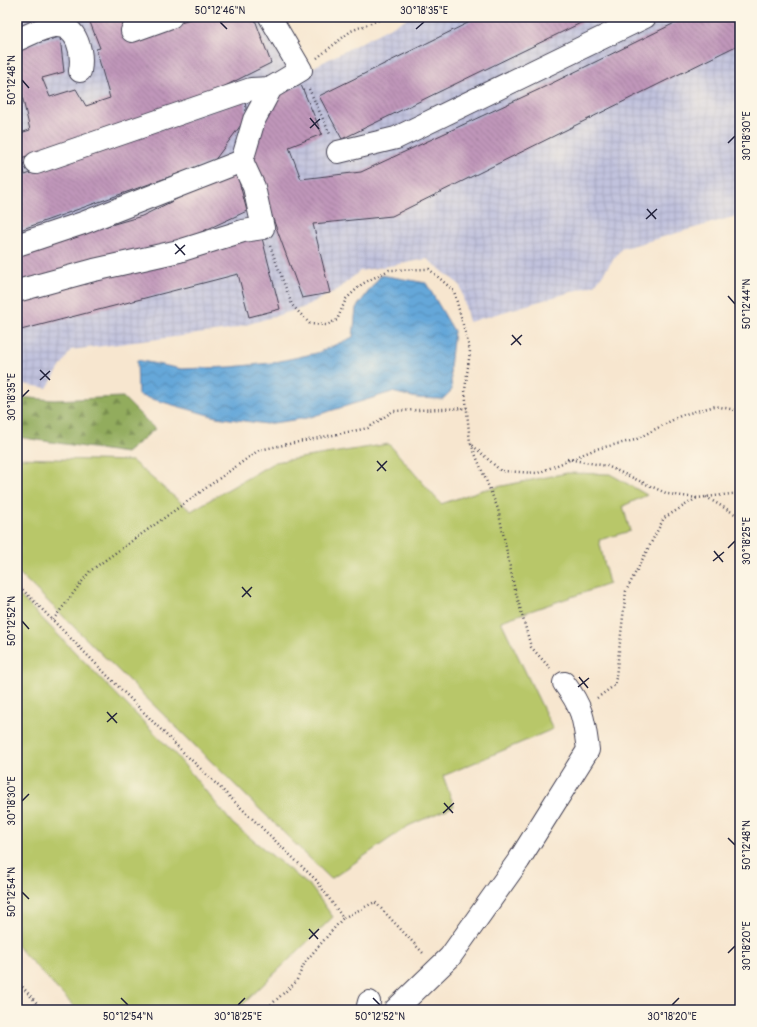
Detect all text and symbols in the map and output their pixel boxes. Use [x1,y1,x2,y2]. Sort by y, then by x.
text: 50°12'46"N [195,5,246,17]
text: 30°18'35"E [400,5,448,17]
text: 50°12'48"N [6,55,18,105]
text: 30°18'30"E [741,111,753,161]
text: 50°12'44"N [741,278,753,329]
text: 30°18'35"E [6,373,18,421]
text: 30°18'25"E [741,517,753,565]
text: 50°12'52"N [6,596,18,646]
text: 30°18'30"E [6,776,18,826]
text: 50°12'48"N [741,820,753,870]
text: 50°12'54"N [6,867,18,917]
text: 30°18'20"E [741,921,753,971]
text: 50°12'54"N [103,1011,153,1023]
text: 30°18'25"E [214,1011,262,1023]
text: 50°12'52"N [355,1011,405,1023]
text: 30°18'20"E [647,1011,697,1023]

